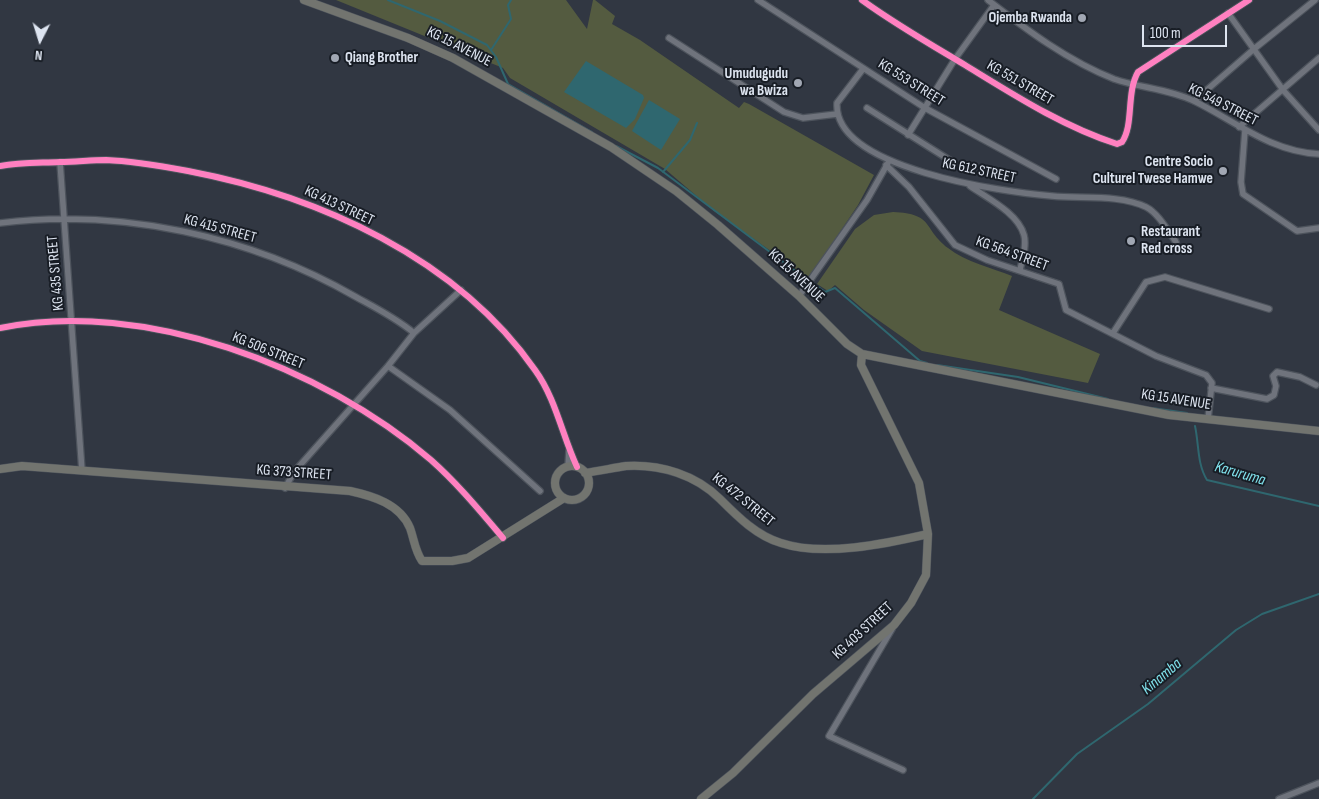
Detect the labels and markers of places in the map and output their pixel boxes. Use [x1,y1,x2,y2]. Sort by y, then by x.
place label: Ojemba Rwanda [988,9,1072,27]
marker: Ojemba Rwanda [1076,12,1088,24]
place label: Qiang Brother [345,49,418,67]
marker: Qiang Brother [329,52,341,64]
place label: Umudugudu wa Bwiza [725,65,788,100]
marker: Umudugudu wa Bwiza [792,77,804,89]
place label: Centre Socio Culturel Twese Hamwe [1093,153,1213,188]
marker: Centre Socio Culturel Twese Hamwe [1217,165,1229,177]
place label: Restaurant Red cross [1141,223,1200,258]
marker: Restaurant Red cross [1125,235,1137,247]

